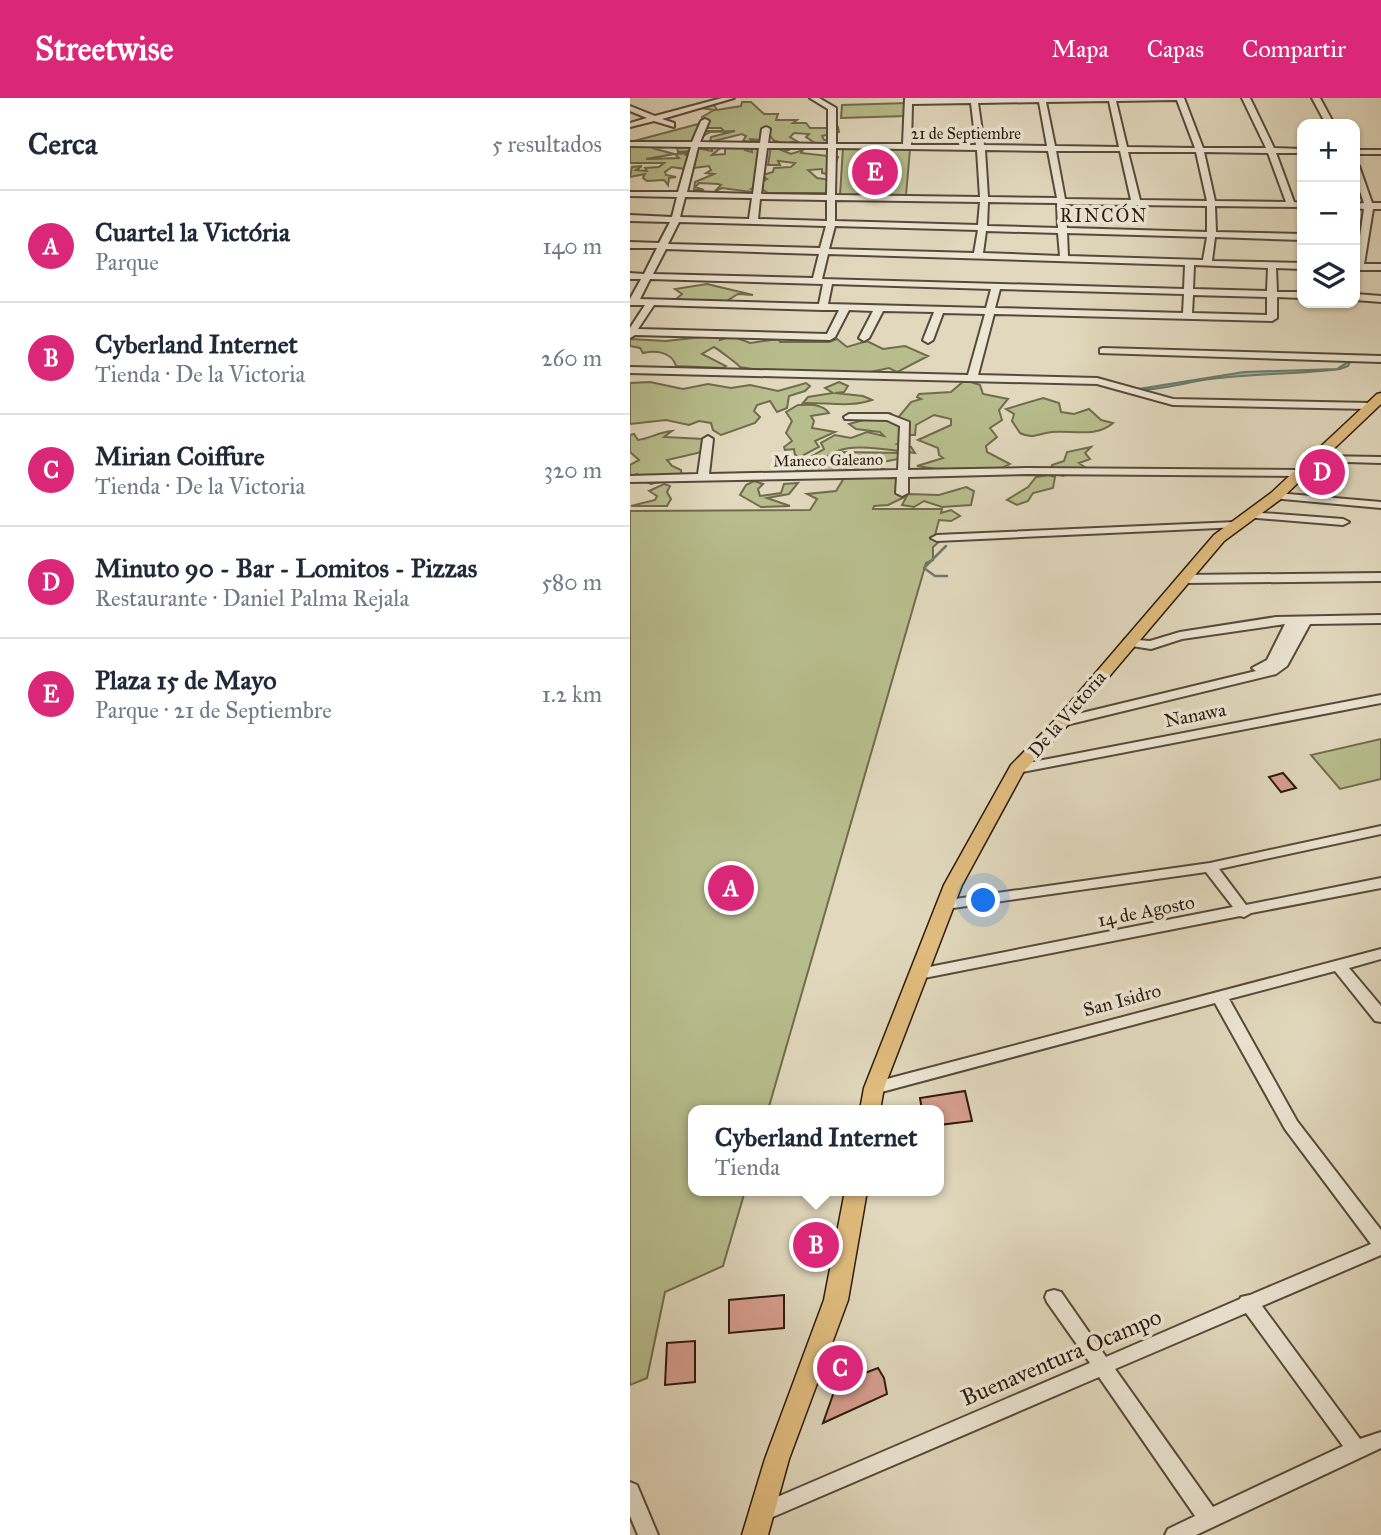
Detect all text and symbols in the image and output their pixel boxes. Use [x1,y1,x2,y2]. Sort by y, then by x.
text: Streetwise [35,29,173,69]
text: Mapa [1052,34,1109,64]
text: Capas [1147,34,1204,64]
text: Compartir [1242,34,1346,64]
map controls [1297,119,1360,308]
button: + [1297,119,1360,182]
street label: 21 de Septiembre [911,124,1021,143]
text: Cerca [28,126,97,162]
text: 5 resultados [492,130,602,158]
pin: E [852,146,898,198]
button: − [1297,182,1360,245]
district label: RINCÓN [1060,203,1148,227]
text: Cuartel la Victória [95,216,290,248]
text: A [43,232,59,260]
text: 140 m [542,232,602,260]
button: layers [1297,245,1360,308]
text: Parque [95,248,159,276]
text: Cyberland Internet [95,328,298,360]
text: B [43,344,59,372]
text: 260 m [541,344,602,372]
text: Tienda · De la Victoria [95,360,305,388]
text: Mirian Coiffure [95,440,264,472]
pin: D [1299,446,1345,498]
street label: Maneco Galeano [773,450,883,470]
text: C [43,456,59,484]
text: 320 m [544,456,602,484]
text: Tienda · De la Victoria [95,472,305,500]
text: Minuto 90 - Bar - Lomitos - Pizzas [95,552,477,584]
text: D [42,568,60,596]
text: 580 m [541,568,602,596]
text: Restaurante · Daniel Palma Rejala [95,584,409,612]
text: Plaza 15 de Mayo [95,664,276,696]
street label: De la Victoria [1023,665,1112,762]
text: E [43,680,59,708]
text: 1.2 km [542,680,602,708]
text: Parque · 21 de Septiembre [95,696,332,724]
street label: Nanawa [1162,698,1229,732]
pin: A [708,862,754,914]
your location [966,883,1000,917]
street label: 14 de Agosto [1095,890,1197,933]
street label: San Isidro [1081,979,1164,1021]
popup [688,1105,944,1196]
text: Cyberland Internet [715,1121,917,1153]
text: Tienda [715,1153,780,1181]
pin: B [793,1219,839,1271]
street label: Buenaventura Ocampo [957,1302,1165,1412]
pin: C [817,1342,863,1394]

